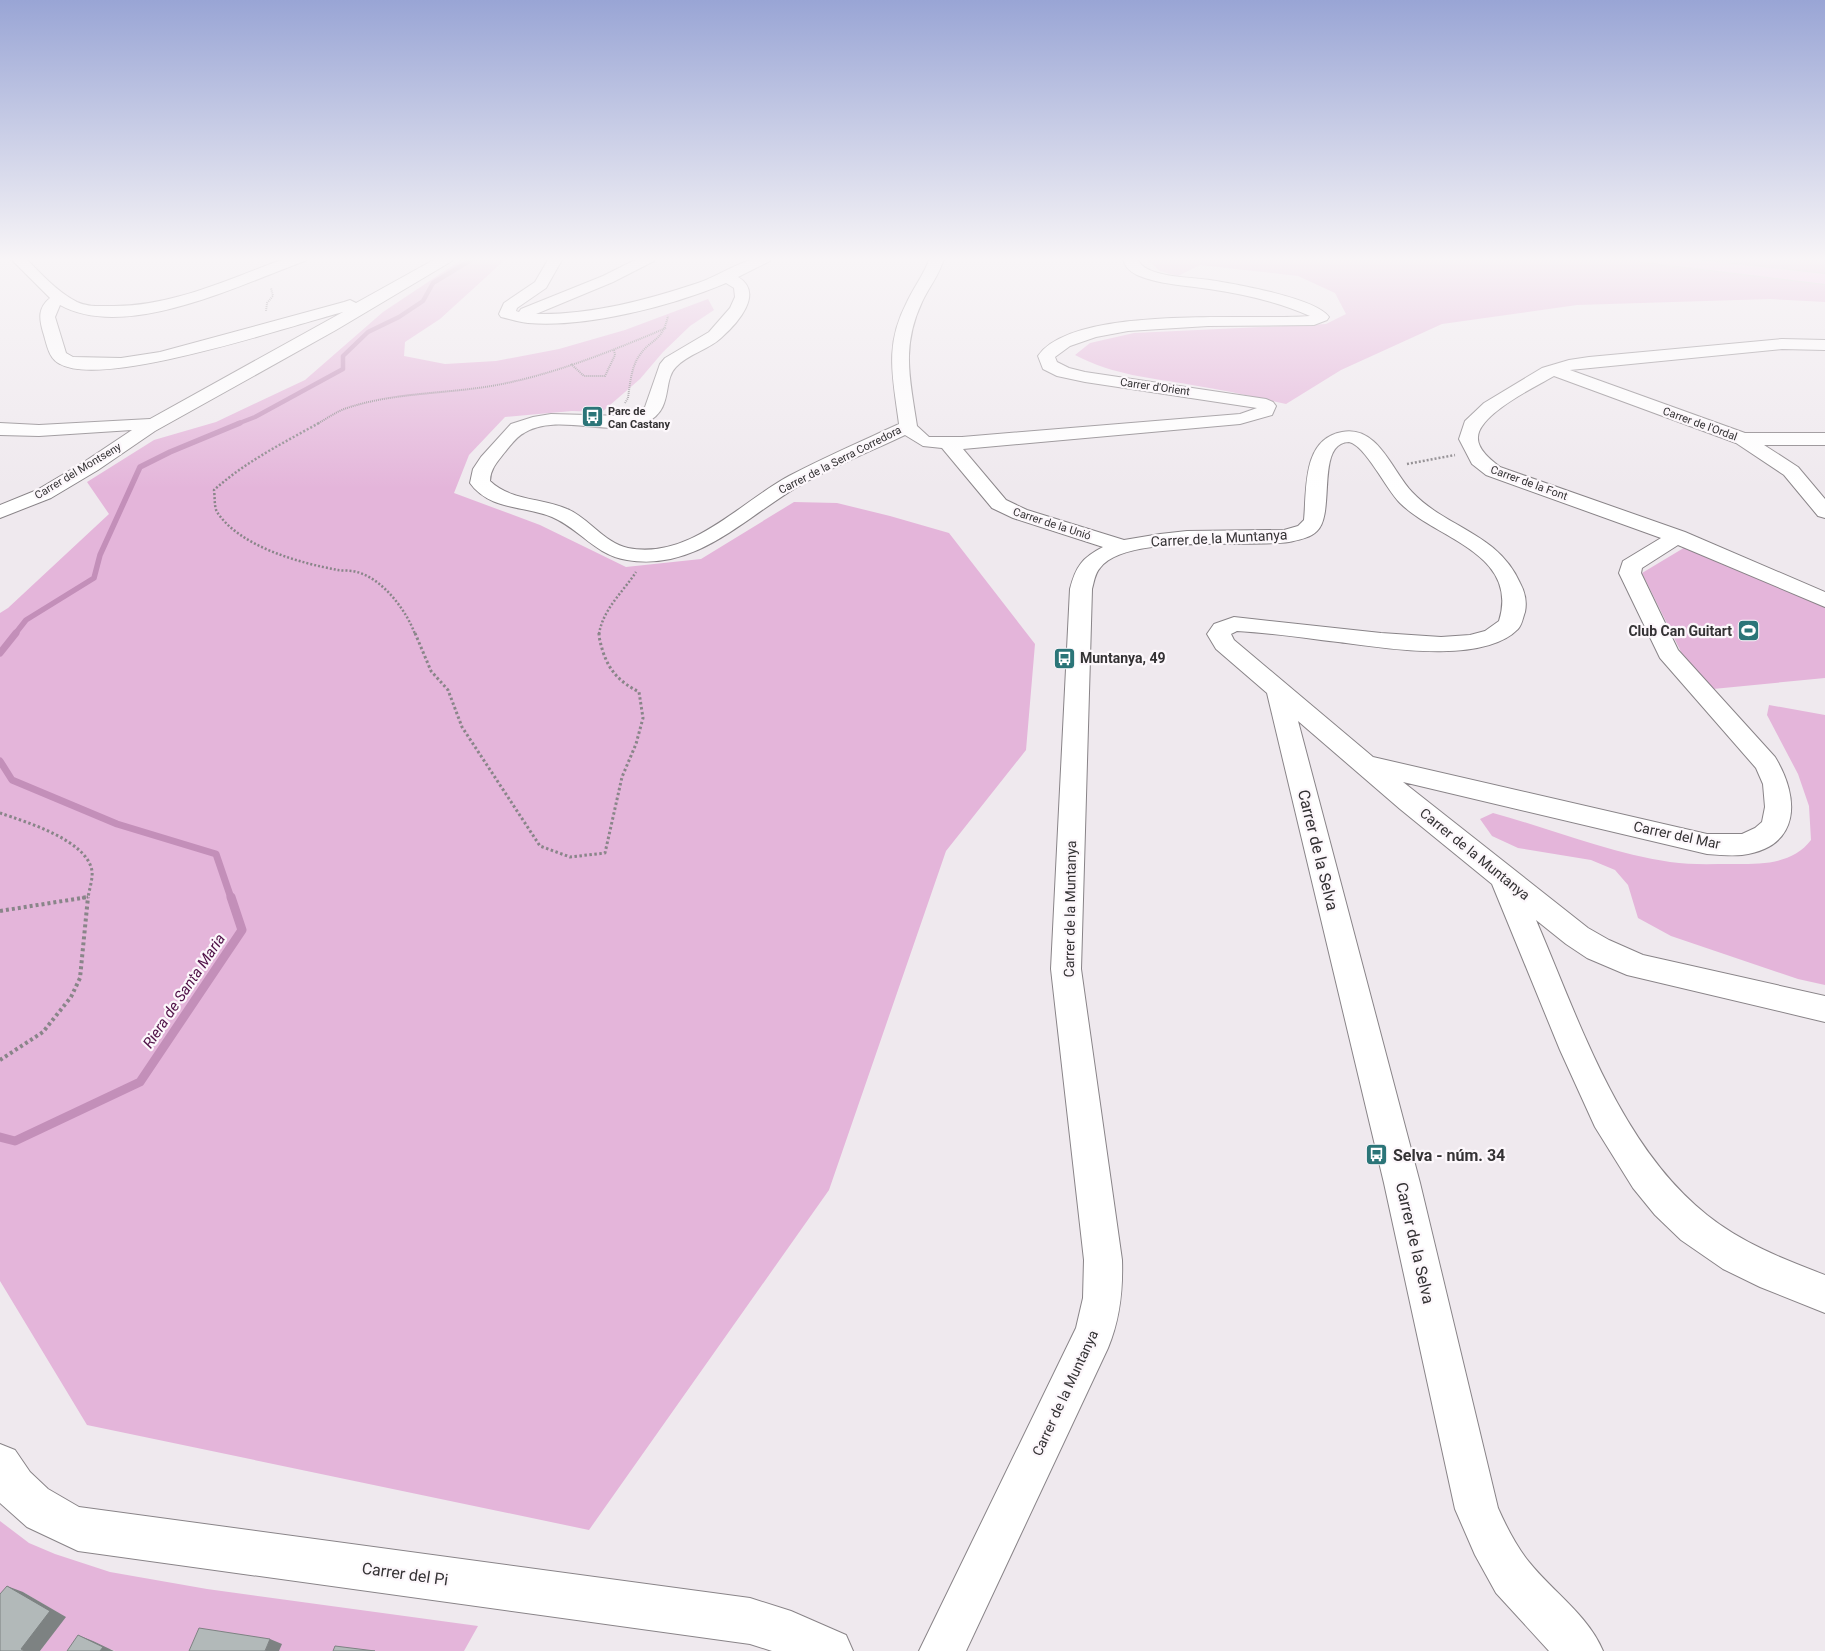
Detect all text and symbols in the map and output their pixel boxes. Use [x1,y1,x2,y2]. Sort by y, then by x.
street label: Carrer d'Orient [1119,376,1191,398]
bus stop icon: Parc de Can Castany [580,405,604,429]
place label: Parc de Can Castany [608,405,670,431]
street label: Carrer de l'Ordal [1661,405,1739,443]
street label: Carrer de la Serra Corredora [777,423,903,497]
street label: Carrer del Montseny [32,440,124,502]
street label: Carrer de la Font [1489,463,1570,503]
street label: Carrer de la Unió [1011,505,1093,543]
street label: Carrer de la Muntanya [1150,526,1288,550]
sports icon: Club Can Guitart [1736,619,1760,643]
place label: Club Can Guitart [1628,623,1732,639]
bus stop icon: Muntanya, 49 [1052,646,1076,670]
place label: Muntanya, 49 [1080,650,1165,666]
street label: Carrer de la Selva [1294,788,1342,912]
street label: Carrer de la Muntanya [1417,805,1533,903]
street label: Carrer del Mar [1632,818,1722,852]
street label: Carrer de la Muntanya [1061,840,1079,978]
water label: Riera de Santa Maria [139,930,229,1052]
bus stop icon: Selva - núm. 34 [1365,1143,1389,1167]
place label: Selva - núm. 34 [1393,1146,1505,1165]
street label: Carrer de la Selva [1392,1180,1438,1306]
street label: Carrer de la Muntanya [1029,1328,1101,1458]
street label: Carrer del Pi [361,1559,449,1589]

